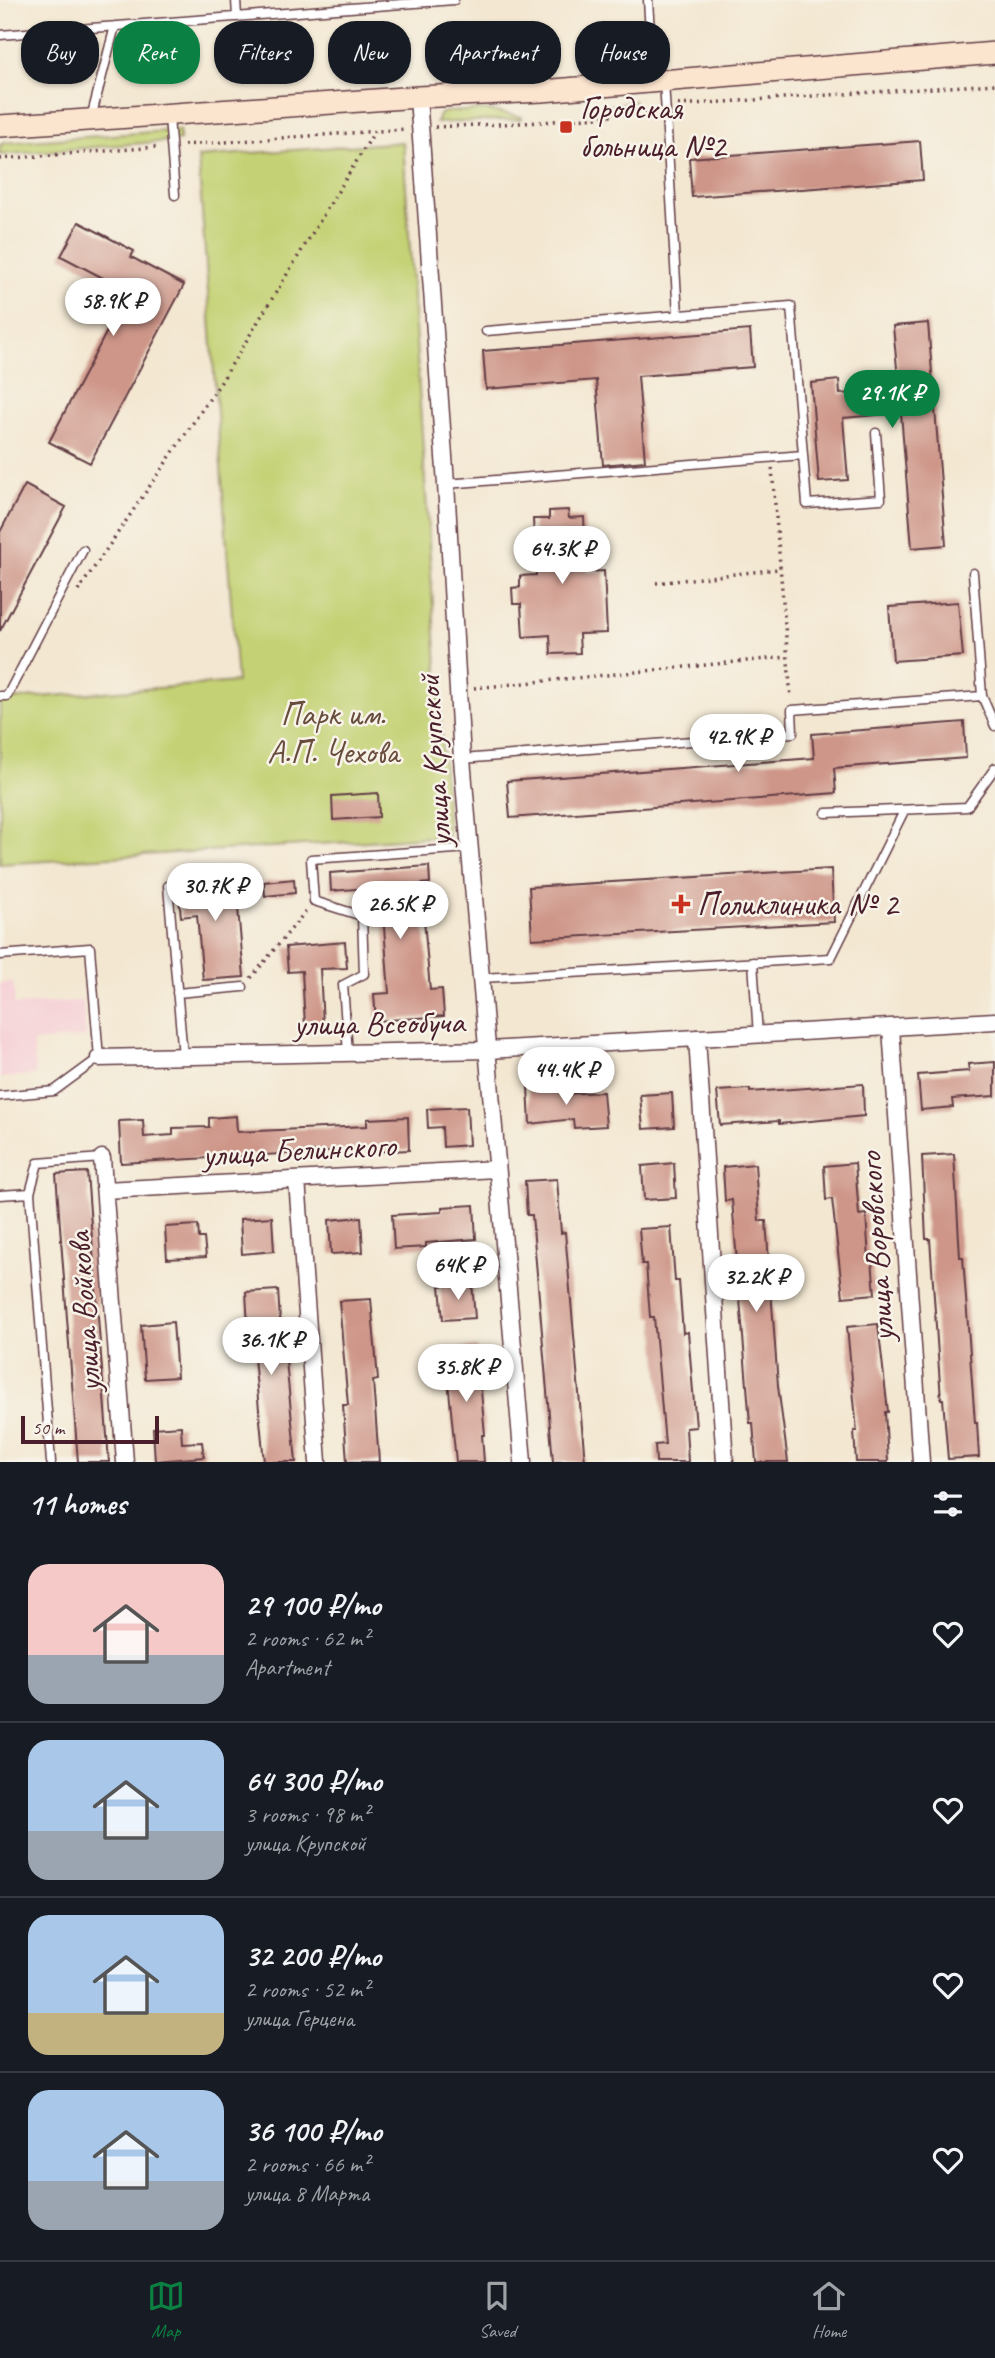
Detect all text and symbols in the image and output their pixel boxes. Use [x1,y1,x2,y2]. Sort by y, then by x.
chip: Buy [21,21,99,84]
chip: Rent [113,21,200,84]
chip: Filters [214,21,314,84]
chip: New [328,21,411,84]
chip: Apartment [425,21,561,84]
chip: House [575,21,670,84]
place label: Городская больница №2 [580,87,729,167]
marker: Городская больница №2 [558,119,574,135]
pin: 58.9K ₽ [48,278,178,338]
text: 58.9K ₽ [81,286,145,315]
pin: 29.1K ₽ [827,370,957,430]
text: 29.1K ₽ [860,378,924,407]
pin: 64.3K ₽ [497,526,627,586]
text: 64.3K ₽ [529,534,595,563]
street label: улица Крупской [407,671,461,851]
park label: Парк им. А.П. Чехова [267,693,401,773]
pin: 42.9K ₽ [673,714,803,774]
text: 42.9K ₽ [706,722,770,751]
pin: 30.7K ₽ [150,864,280,923]
text: 30.7K ₽ [183,871,247,900]
pin: 26.5K ₽ [335,881,465,941]
place label: Поликлиника № 2 [697,883,901,925]
text: 26.5K ₽ [368,889,432,918]
marker: Поликлиника № 2 [671,894,691,914]
street label: улица Всеобуча [291,1000,467,1046]
pin: 44.4K ₽ [501,1048,631,1107]
text: 44.4K ₽ [534,1055,598,1084]
street label: улица Белинского [199,1124,399,1176]
street label: улица Воровского [848,1148,904,1345]
street label: улица Войкова [57,1229,111,1396]
pin: 64K ₽ [409,1242,507,1302]
text: 64K ₽ [433,1250,483,1279]
pin: 32.2K ₽ [691,1254,821,1314]
text: 32.2K ₽ [724,1262,788,1291]
pin: 36.1K ₽ [206,1318,336,1377]
text: 36.1K ₽ [238,1325,304,1354]
pin: 35.8K ₽ [401,1344,531,1404]
text: 35.8K ₽ [434,1352,498,1381]
scale bar [21,1413,159,1445]
text: 50 m [32,1416,64,1440]
text: 11 homes [28,1485,126,1523]
icon: filters [929,1485,967,1523]
text: 29 100 ₽/mo [245,1586,381,1624]
icon: home [84,1592,168,1676]
icon: heart [929,1615,967,1653]
text: 2 rooms · 62 m² [245,1624,369,1653]
text: Apartment [245,1653,330,1682]
text: 64 300 ₽/mo [245,1762,382,1800]
icon: home [84,1768,168,1852]
icon: heart [929,1791,967,1829]
text: 3 rooms · 98 m² [245,1800,369,1829]
text: улица Крупской [245,1829,366,1858]
text: 32 200 ₽/mo [245,1937,381,1975]
icon: home [84,1943,168,2027]
icon: heart [929,1966,967,2004]
text: 2 rooms · 52 m² [245,1975,369,2004]
text: улица Герцена [245,2004,354,2033]
text: 36 100 ₽/mo [245,2112,382,2150]
icon: home [84,2118,168,2202]
icon: heart [929,2141,967,2179]
text: 2 rooms · 66 m² [245,2150,369,2179]
text: улица 8 Марта [245,2179,369,2208]
tab: Map [147,2277,185,2343]
tab: Saved [478,2277,516,2343]
tab: Home [810,2277,848,2343]

